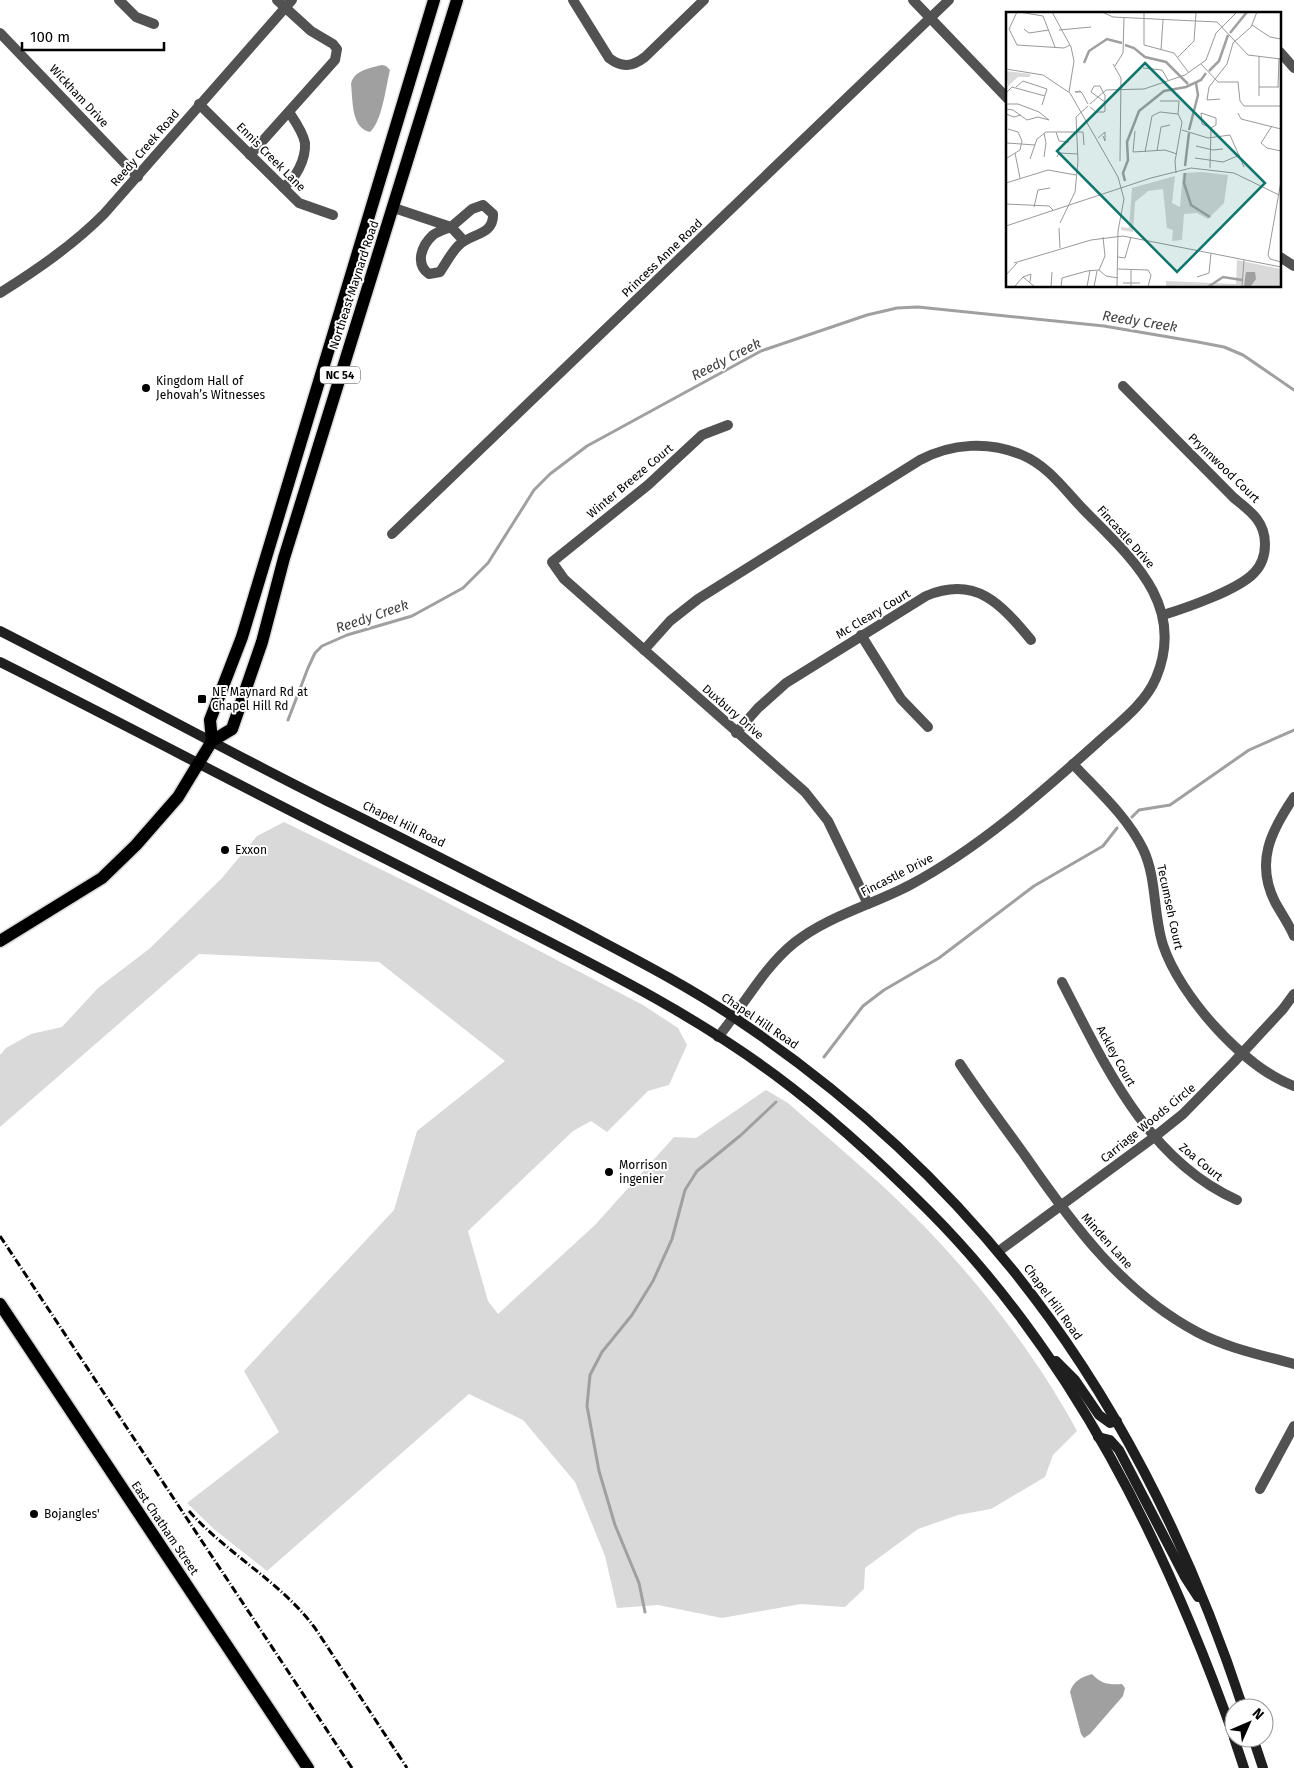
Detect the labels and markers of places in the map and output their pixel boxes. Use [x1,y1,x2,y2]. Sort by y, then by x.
place label: Kingdom Hall of Jehovah’s Witnesses [156,374,266,402]
marker: Kingdom Hall of Jehovah’s Witnesses [140,382,152,394]
place label: NE Maynard Rd at Chapel Hill Rd [212,685,309,713]
marker: NE Maynard Rd at Chapel Hill Rd [196,693,208,705]
place label: Exxon [235,843,267,857]
marker: Exxon [219,844,231,856]
place label: Morrison ingenier [619,1158,668,1186]
marker: Morrison ingenier [603,1166,615,1178]
place label: Bojangles' [44,1507,100,1521]
marker: Bojangles' [28,1508,40,1520]

